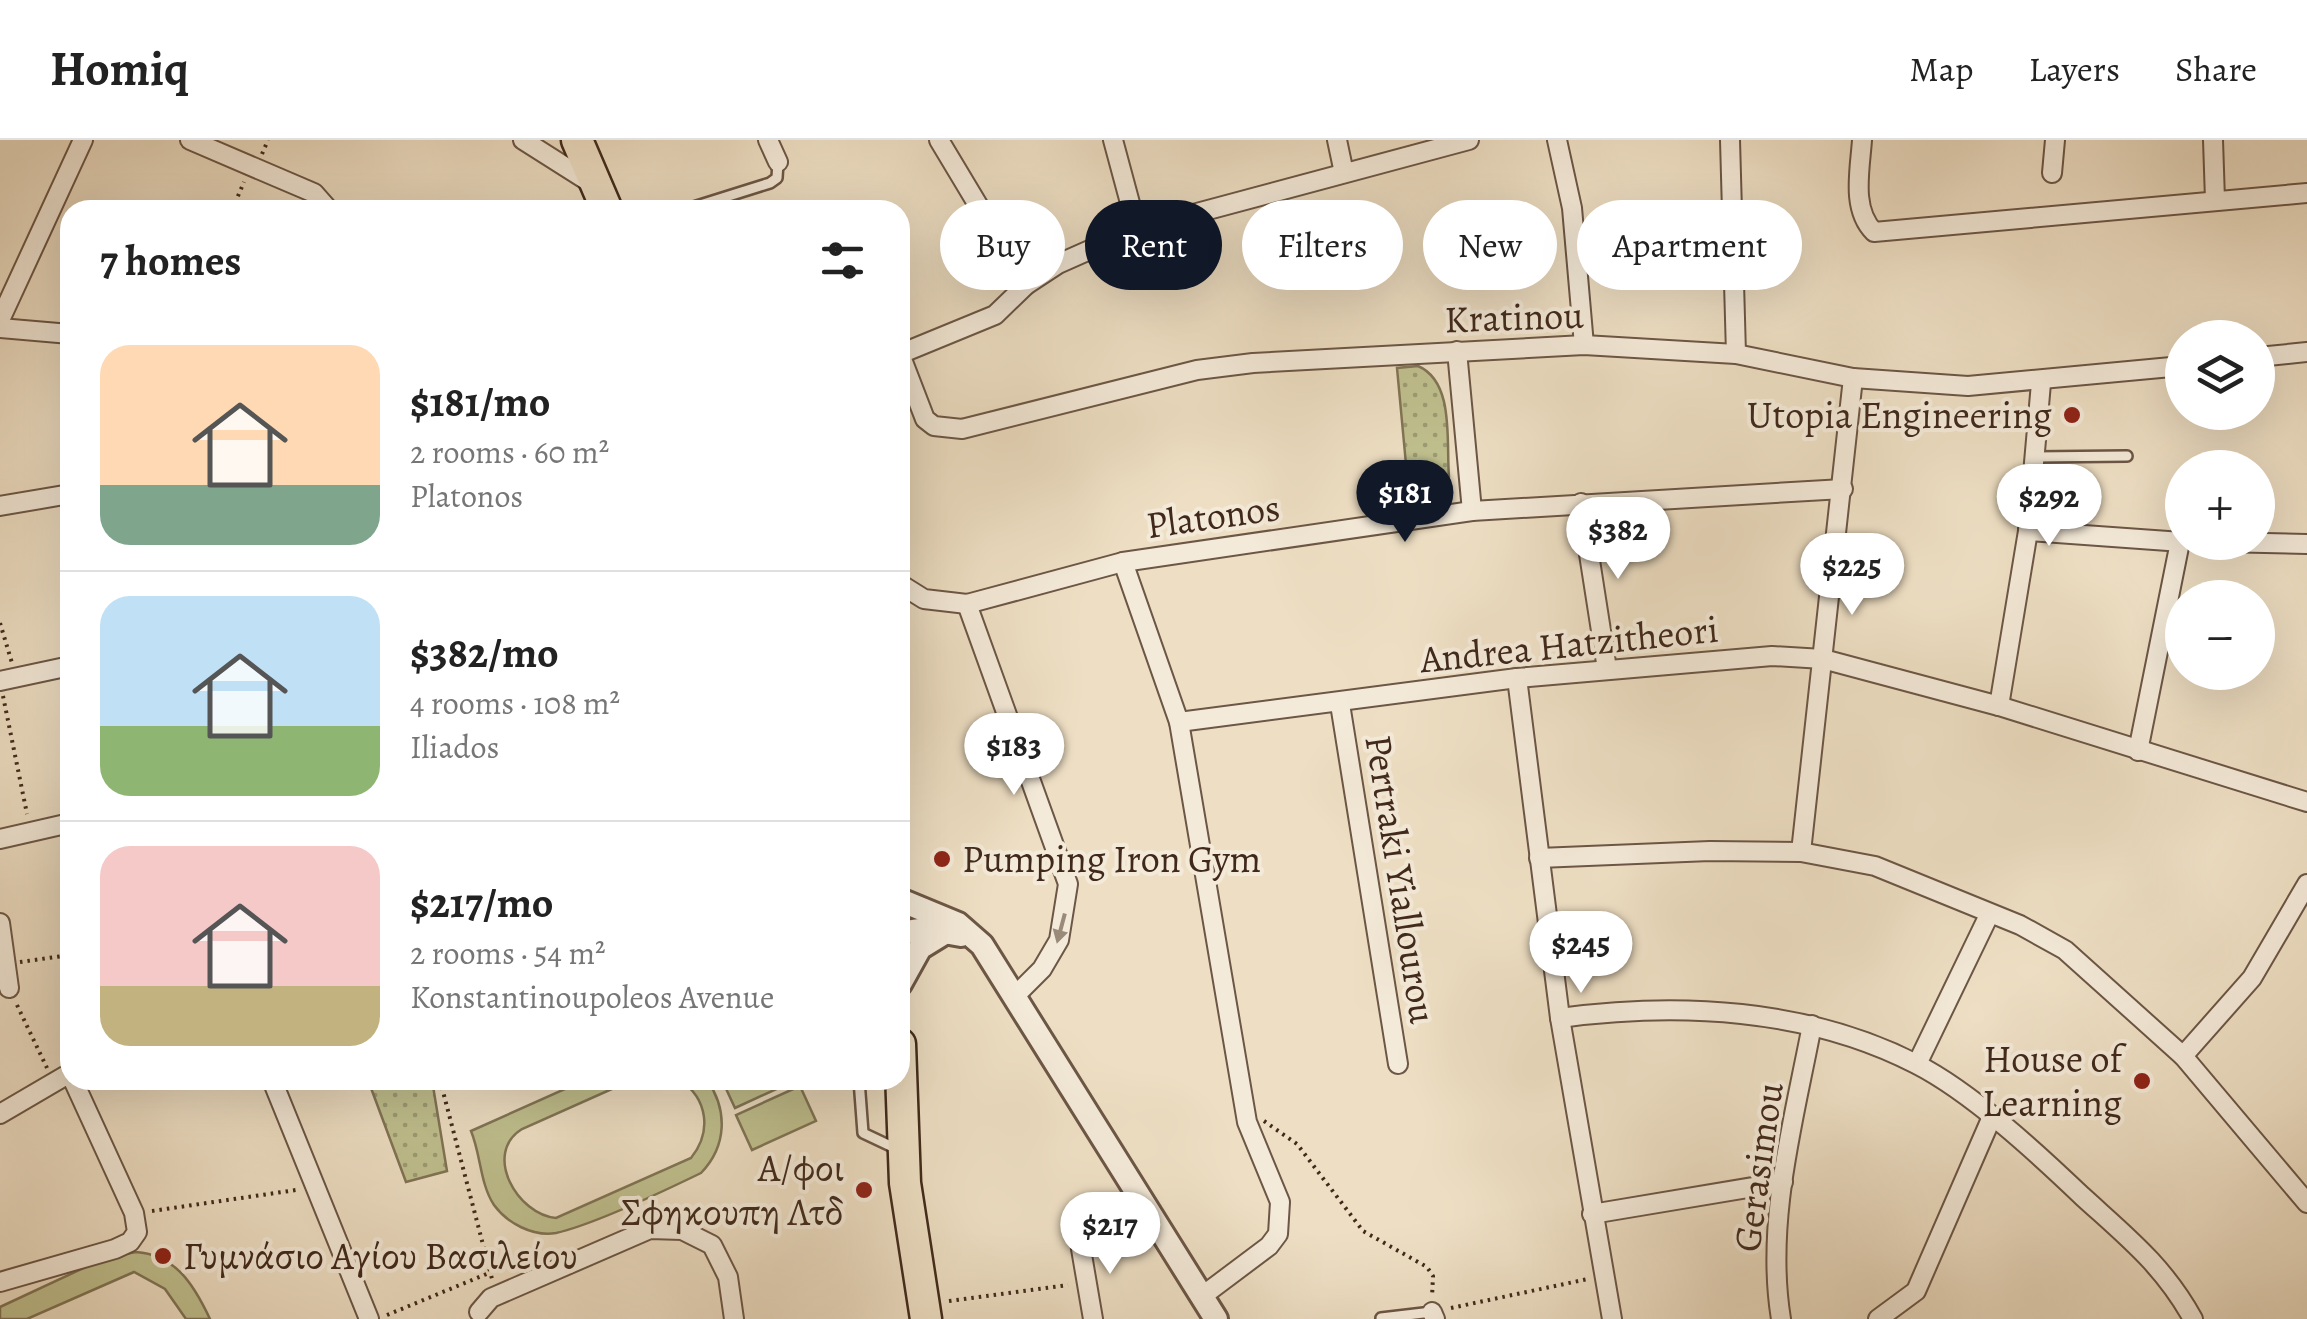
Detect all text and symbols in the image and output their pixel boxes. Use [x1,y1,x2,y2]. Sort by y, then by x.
text: Homiq [50,36,189,102]
text: Map [1909,45,1973,93]
text: Layers [2028,45,2120,93]
text: Share [2175,45,2257,93]
chip: Buy [940,200,1065,290]
chip: Rent [1085,200,1222,290]
chip: Filters [1242,200,1403,290]
chip: New [1423,200,1557,290]
chip: Apartment [1577,200,1802,290]
text: 7 homes [100,232,241,289]
icon: filters [815,233,870,288]
street label: Kratinou [1443,289,1585,345]
map controls [2165,320,2275,690]
button: layers [2165,320,2275,430]
text: $181/mo [410,373,551,430]
icon: home [180,385,300,505]
place label: Utopia Engineering [1747,389,2052,441]
marker: Utopia Engineering [2061,404,2083,426]
text: 2 rooms · 60 m² [410,430,609,474]
button: + [2165,450,2275,560]
pin: $181 [1346,460,1464,545]
pin: $292 [1990,464,2108,549]
text: $181 [1378,470,1432,514]
text: Platonos [410,474,523,518]
text: $292 [2019,474,2079,518]
street label: Platonos [1143,481,1283,551]
pin: $382 [1559,497,1677,582]
text: $382 [1588,507,1648,551]
pin: $225 [1793,533,1911,618]
text: $225 [1822,543,1882,587]
button: − [2165,580,2275,690]
street label: Andrea Hatzitheori [1416,602,1721,686]
text: $382/mo [410,624,559,681]
icon: home [180,636,300,756]
text: 4 rooms · 108 m² [410,681,620,725]
pin: $183 [955,713,1073,798]
text: $183 [986,723,1042,767]
text: Iliados [410,725,499,769]
street label: Pertraki Yiallourou [1353,731,1450,1027]
place label: Pumping Iron Gym [962,833,1261,885]
marker: Pumping Iron Gym [931,848,953,870]
text: $217/mo [410,874,554,931]
icon: home [180,886,300,1006]
pin: $245 [1522,911,1640,996]
one-way arrow [1053,913,1068,944]
text: $245 [1551,921,1611,965]
text: 2 rooms · 54 m² [410,931,606,975]
text: Konstantinoupoleos Avenue [410,975,774,1019]
place label: House of Learning [1982,1033,2127,1129]
marker: House of Learning [2131,1070,2153,1092]
street label: Gerasimou [1720,1078,1796,1255]
place label: Α/φοι Σφηκουπη Λτδ [621,1142,844,1238]
marker: Α/φοι Σφηκουπη Λτδ [853,1179,875,1201]
pin: $217 [1051,1192,1169,1277]
text: $217 [1082,1202,1138,1246]
place label: Γυμνάσιο Αγίου Βασιλείου [183,1230,578,1282]
marker: Γυμνάσιο Αγίου Βασιλείου [152,1245,174,1267]

